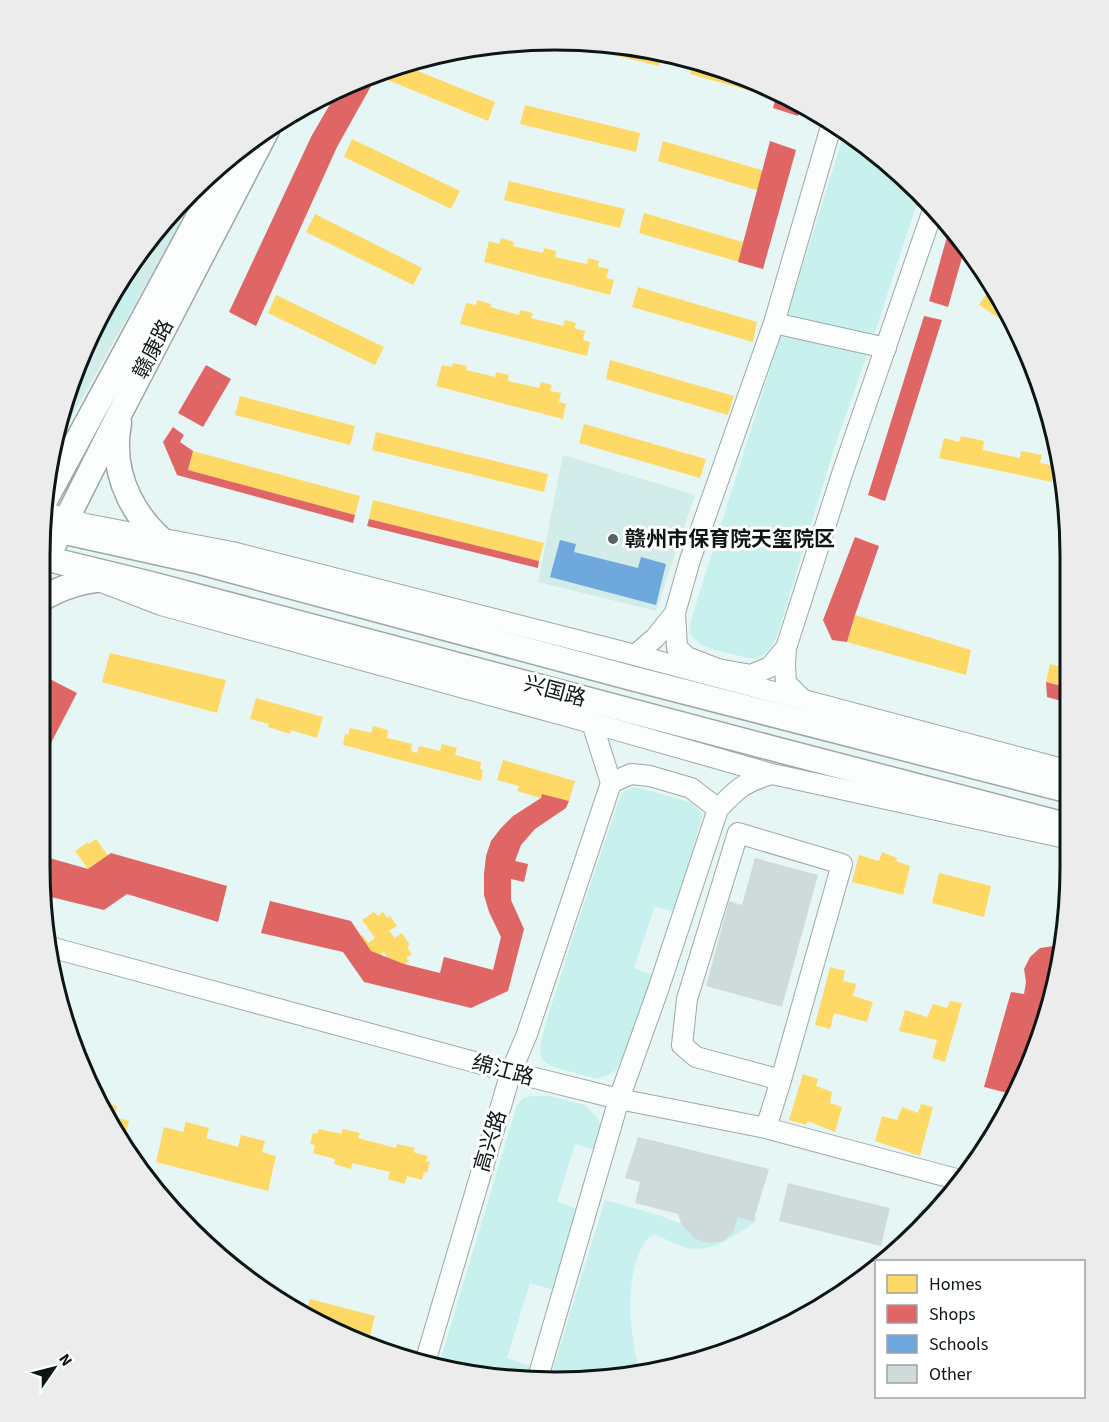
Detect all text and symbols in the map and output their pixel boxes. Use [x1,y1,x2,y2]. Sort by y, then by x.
street label: 赣康路 [125,314,181,384]
place label: 赣州市保育院天玺院区 [625,524,835,554]
marker: 赣州市保育院天玺院区 [606,532,620,546]
street label: 兴国路 [521,668,589,714]
street label: 绵江路 [469,1047,537,1093]
street label: 高兴路 [466,1106,514,1176]
legend [875,1260,1085,1398]
text: Homes [929,1272,982,1297]
text: Shops [929,1302,976,1327]
text: Schools [929,1332,988,1357]
north arrow [24,1338,84,1398]
text: N [53,1349,78,1371]
text: Other [929,1362,973,1387]

